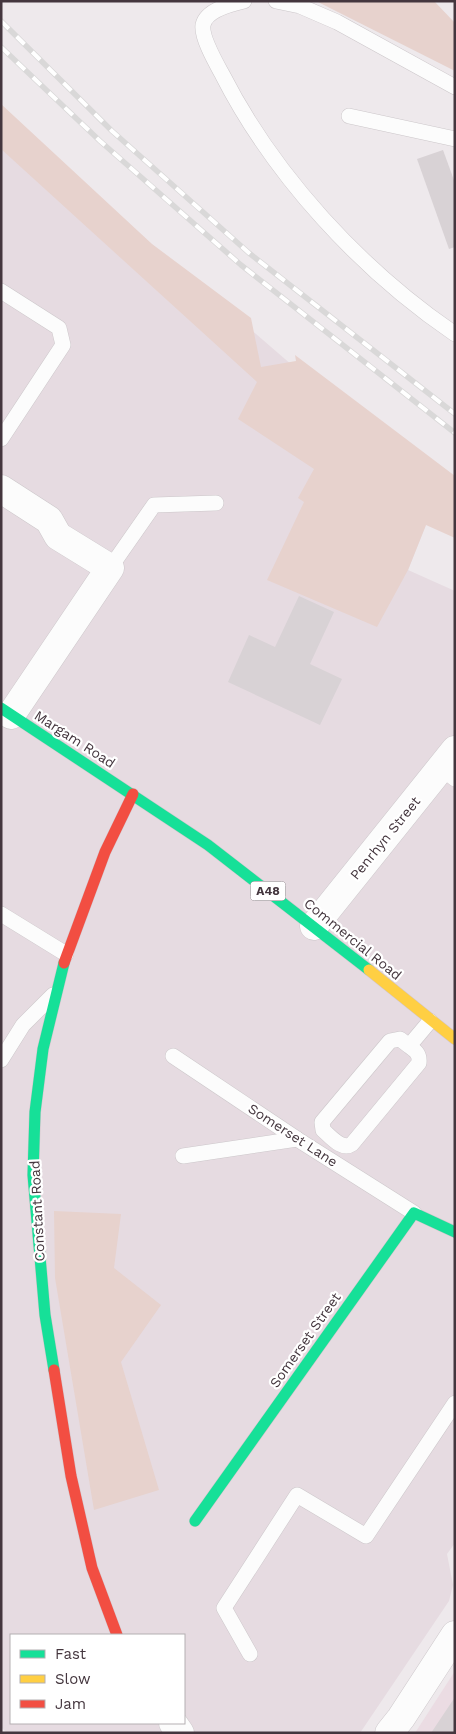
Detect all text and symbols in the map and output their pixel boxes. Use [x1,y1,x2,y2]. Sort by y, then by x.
street label: Margam Road [32,707,118,771]
street label: Penrhyn Street [347,793,423,883]
road number: A48 [250,881,286,900]
street label: Commercial Road [301,895,405,983]
street label: Somerset Lane [245,1100,341,1170]
street label: Constant Road [26,1160,48,1262]
street label: Somerset Street [266,1289,344,1391]
legend [10,1634,185,1724]
text: Fast [55,1645,87,1663]
text: Slow [55,1670,91,1688]
text: Jam [55,1695,86,1713]

